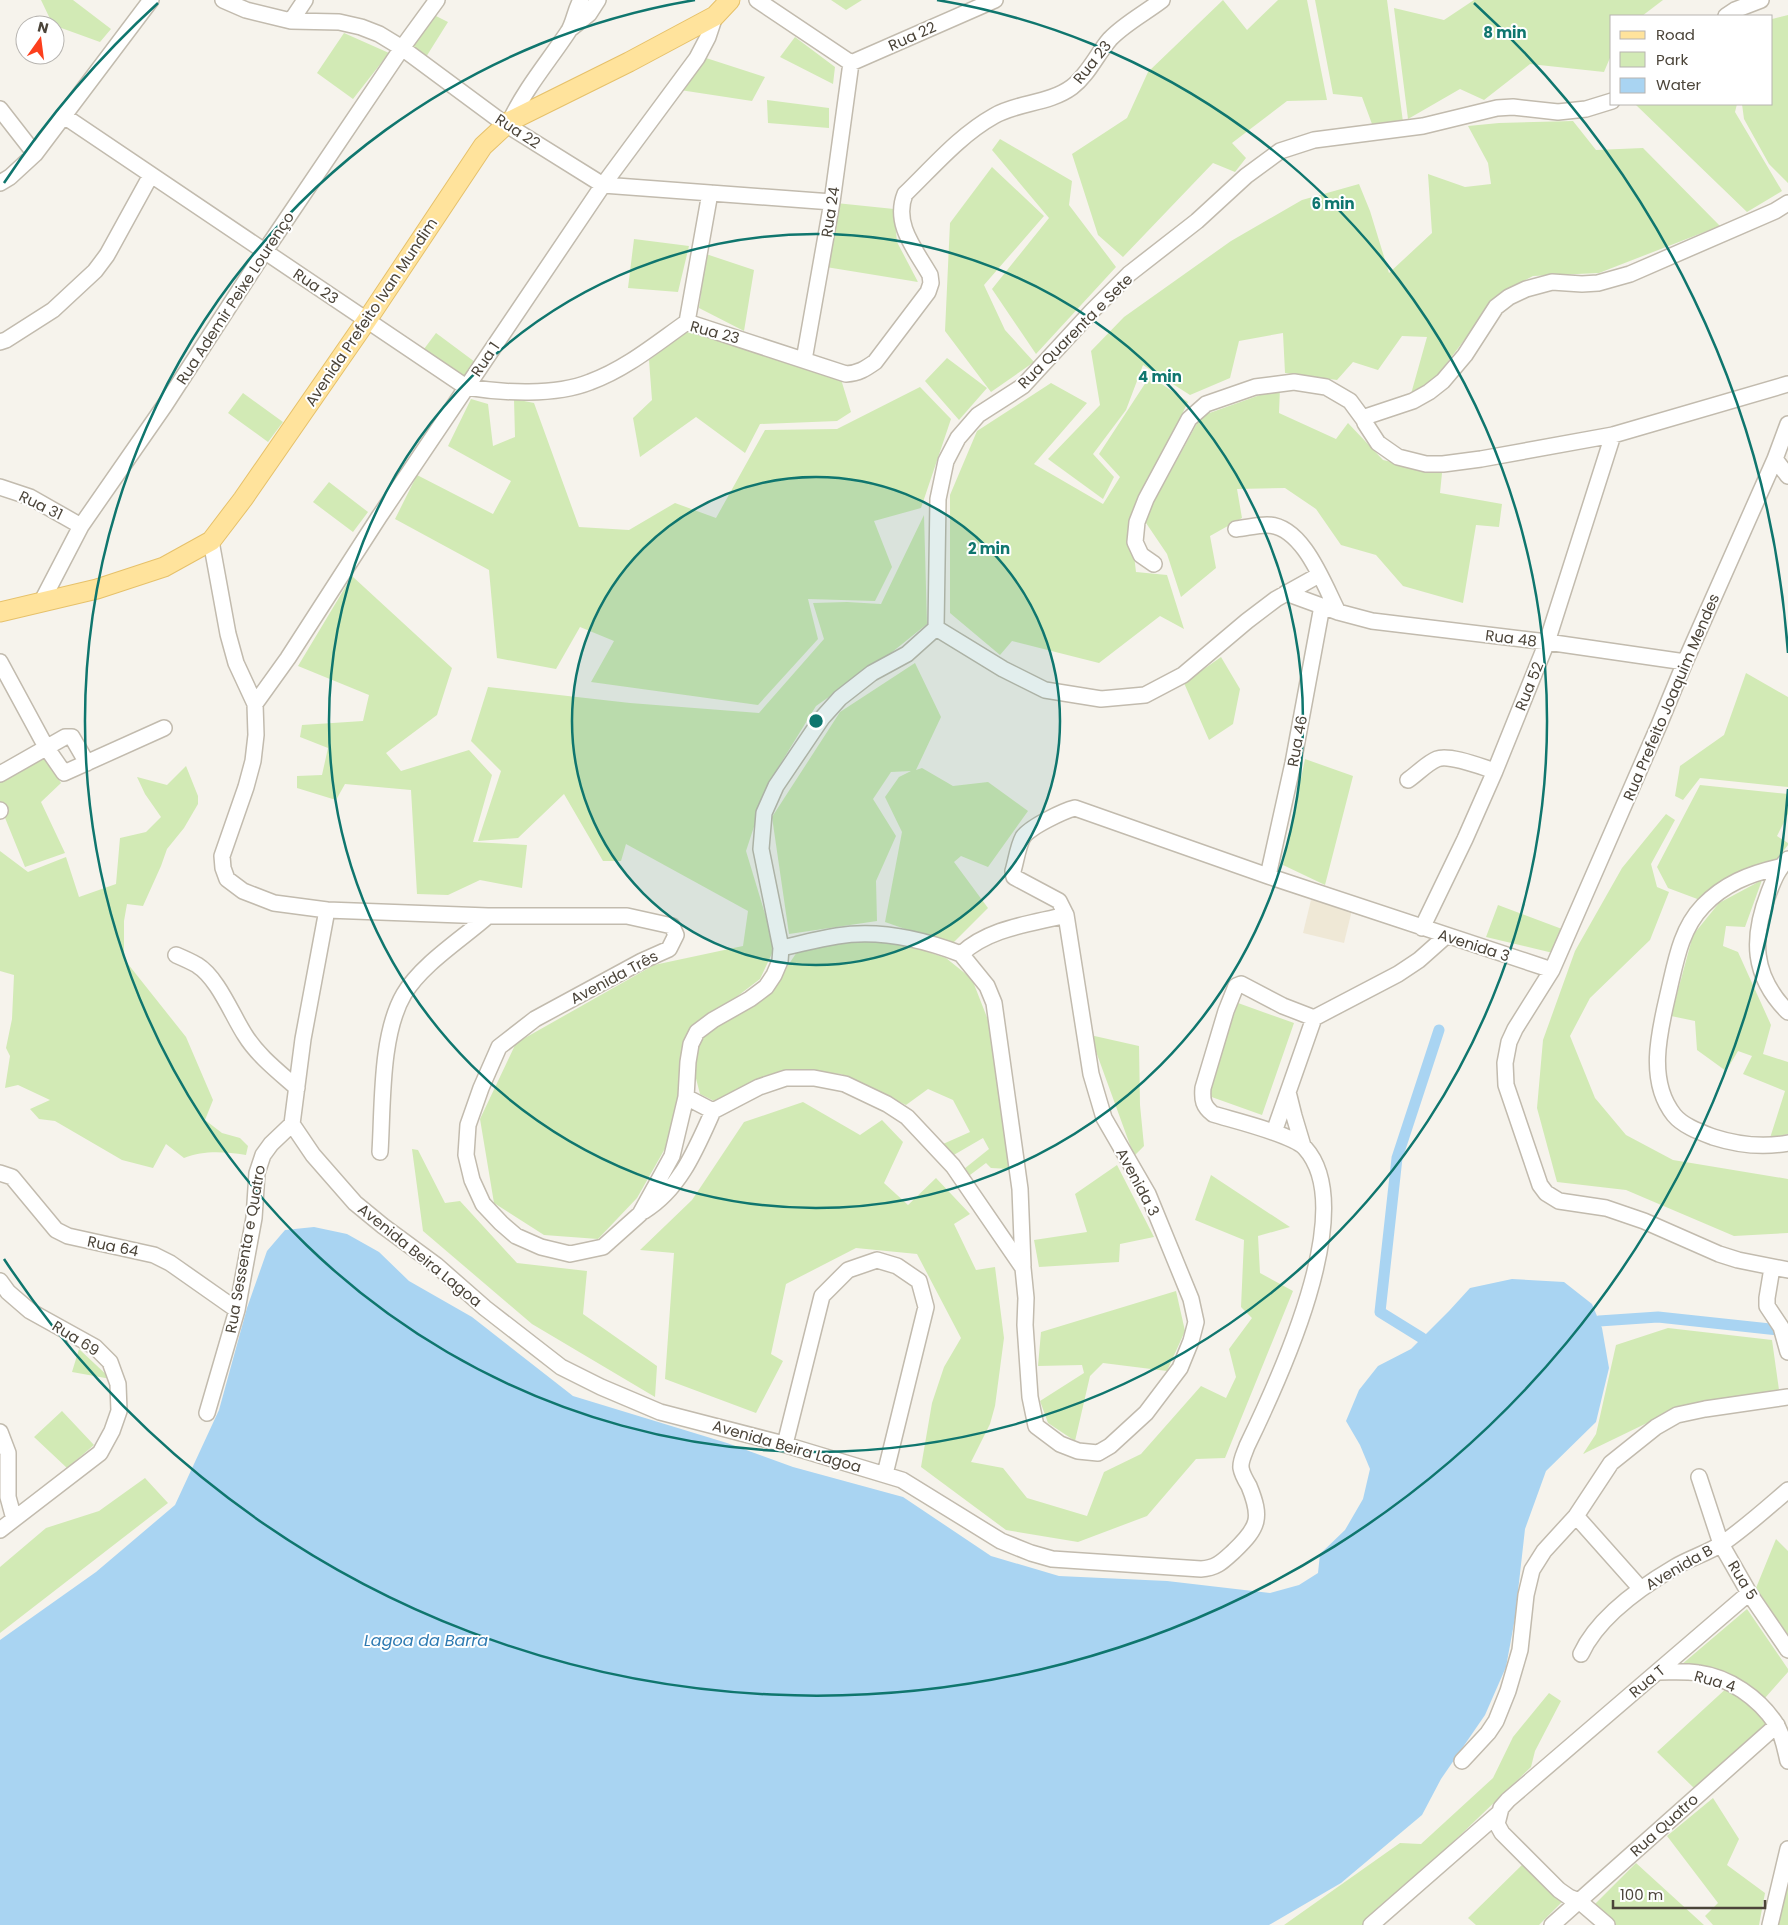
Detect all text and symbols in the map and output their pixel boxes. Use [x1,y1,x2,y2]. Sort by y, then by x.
north arrow [15,15,65,65]
legend [1610,15,1773,105]
text: N [36,16,51,38]
street label: Rua 22 [885,16,939,56]
text: 8 min [1483,22,1527,43]
text: Road [1656,24,1695,45]
street label: Rua 23 [1068,36,1116,88]
text: Park [1656,49,1688,70]
text: Water [1656,74,1702,95]
street label: Rua 22 [491,109,545,153]
street label: Rua 24 [816,185,844,239]
text: 6 min [1311,193,1355,214]
street label: Rua Ademir Peixe Lourenço [171,207,299,389]
street label: Avenida Prefeito Ivan Mundim [300,214,442,410]
street label: Rua 23 [289,263,343,309]
street label: Rua Quarenta e Sete [1013,269,1137,393]
street label: Rua 23 [688,315,742,349]
street label: Rua 1 [466,338,504,380]
text: 4 min [1138,366,1182,387]
street label: Rua 31 [15,485,67,525]
text: 2 min [968,538,1010,559]
street label: Rua Prefeito Joaquim Mendes [1618,590,1724,804]
street label: Rua 48 [1484,624,1538,652]
street label: Rua 52 [1510,658,1548,714]
centre of rings [807,712,825,730]
street label: Rua 46 [1282,714,1312,768]
street label: Avenida 3 [1435,924,1513,966]
street label: Avenida Três [567,945,662,1009]
street label: Avenida 3 [1111,1144,1165,1220]
street label: Rua Sessenta e Quatro [220,1163,270,1335]
street label: Avenida Beira Lagoa [354,1198,486,1312]
street label: Rua 64 [85,1230,141,1262]
street label: Rua 69 [48,1315,104,1361]
street label: Avenida Beira Lagoa [710,1415,864,1477]
street label: Avenida B [1641,1539,1717,1595]
street label: Rua 5 [1723,1556,1763,1604]
water label: Lagoa da Barra [364,1629,488,1652]
street label: Rua T [1625,1660,1669,1702]
street label: Rua 4 [1692,1665,1738,1697]
street label: Rua Quatro [1625,1789,1703,1861]
scale bar [1613,1878,1766,1910]
text: 100 m [1620,1884,1663,1905]

